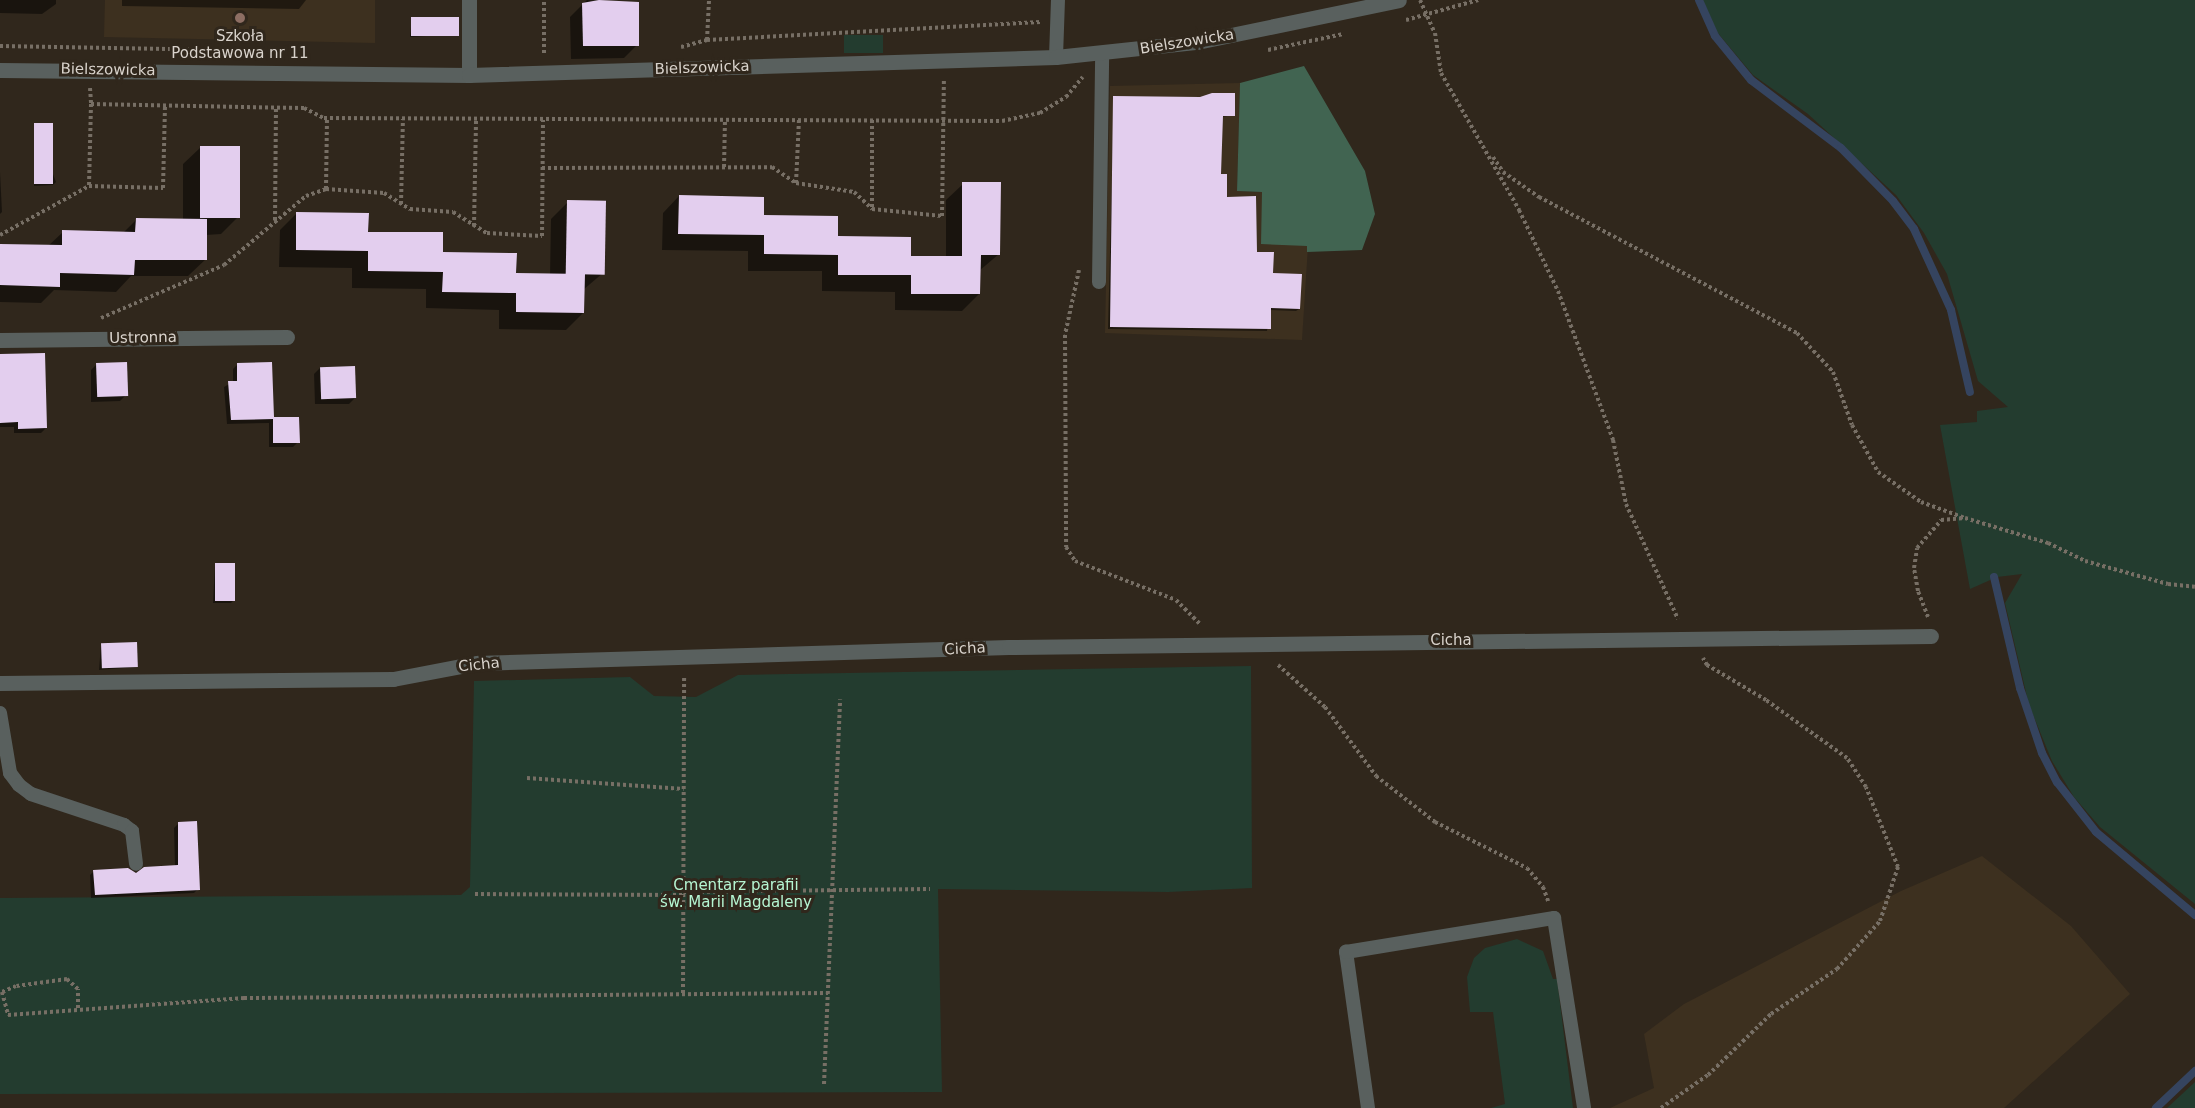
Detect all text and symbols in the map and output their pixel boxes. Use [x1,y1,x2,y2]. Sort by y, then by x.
marker: Szkoła Podstawowa nr 11 [233,11,247,25]
street label: Bielszowicka [1139,26,1235,58]
place label: Szkoła Podstawowa nr 11 [171,27,309,62]
street label: Bielszowicka [654,57,750,79]
street label: Bielszowicka [60,60,156,80]
street label: Ustronna [109,328,177,348]
street label: Cicha [1430,632,1472,650]
street label: Cicha [944,639,986,659]
street label: Cicha [457,654,501,676]
park label: Cmentarz parafii św. Marii Magdaleny [660,876,812,911]

